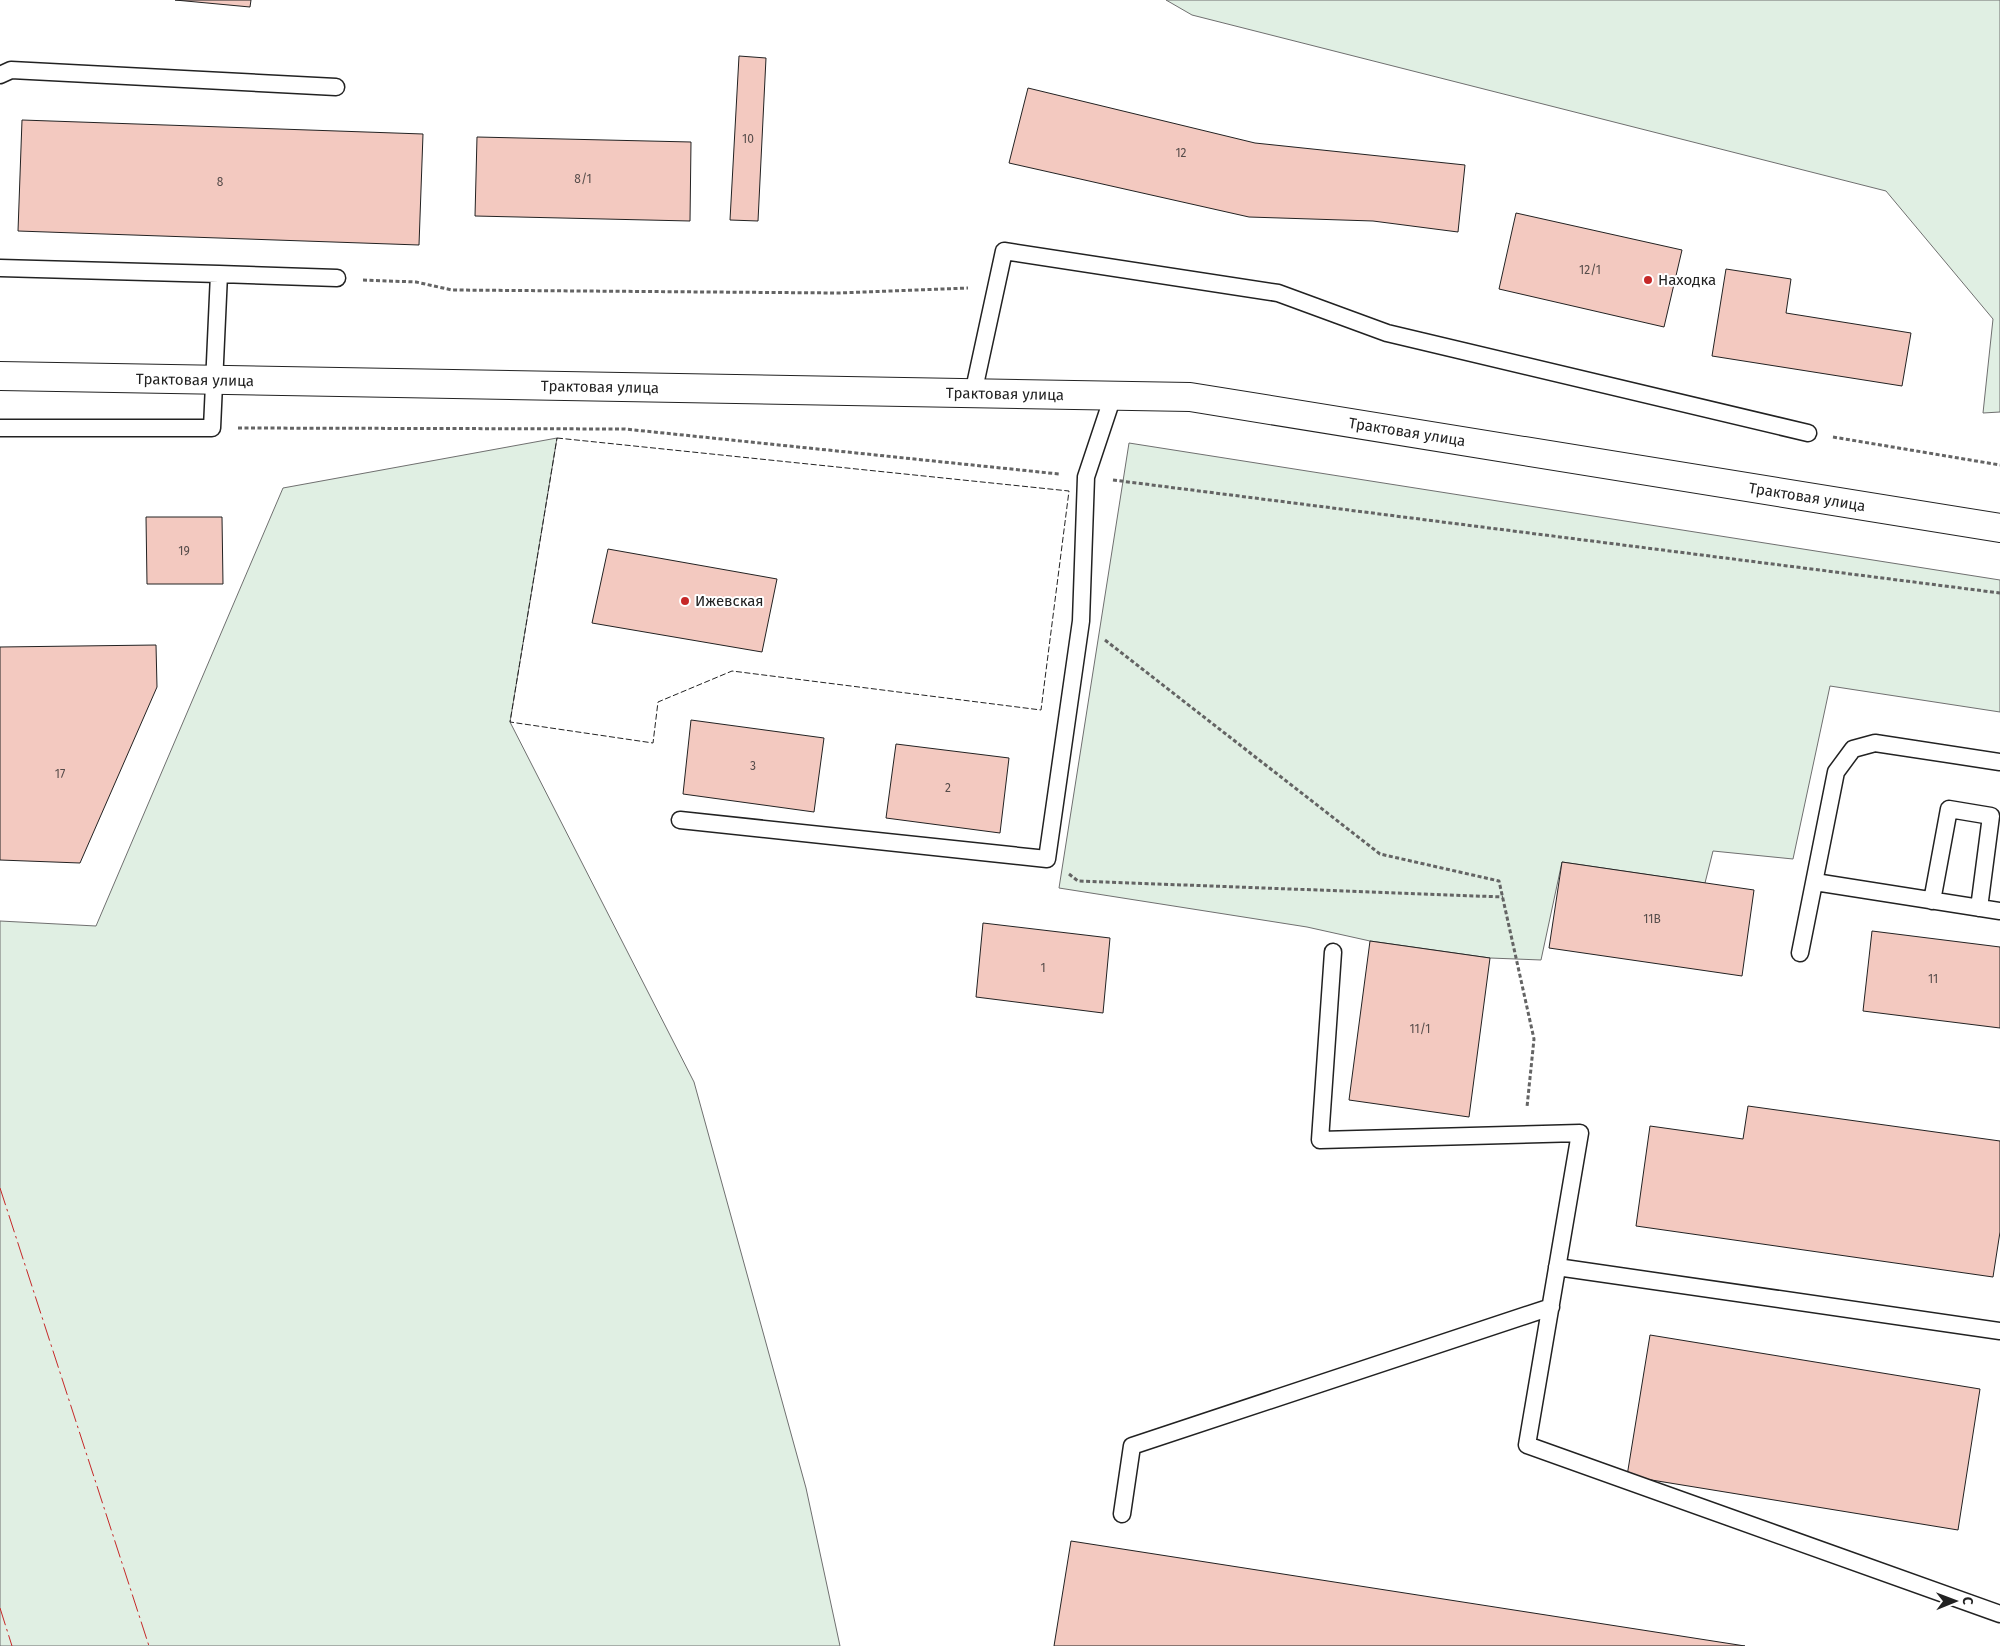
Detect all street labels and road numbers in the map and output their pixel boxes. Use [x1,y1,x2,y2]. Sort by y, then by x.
street label: Трактовая улица [136,370,254,390]
street label: Трактовая улица [541,377,659,397]
street label: Трактовая улица [946,384,1064,404]
street label: Трактовая улица [1347,414,1467,450]
street label: Трактовая улица [1747,479,1867,515]

